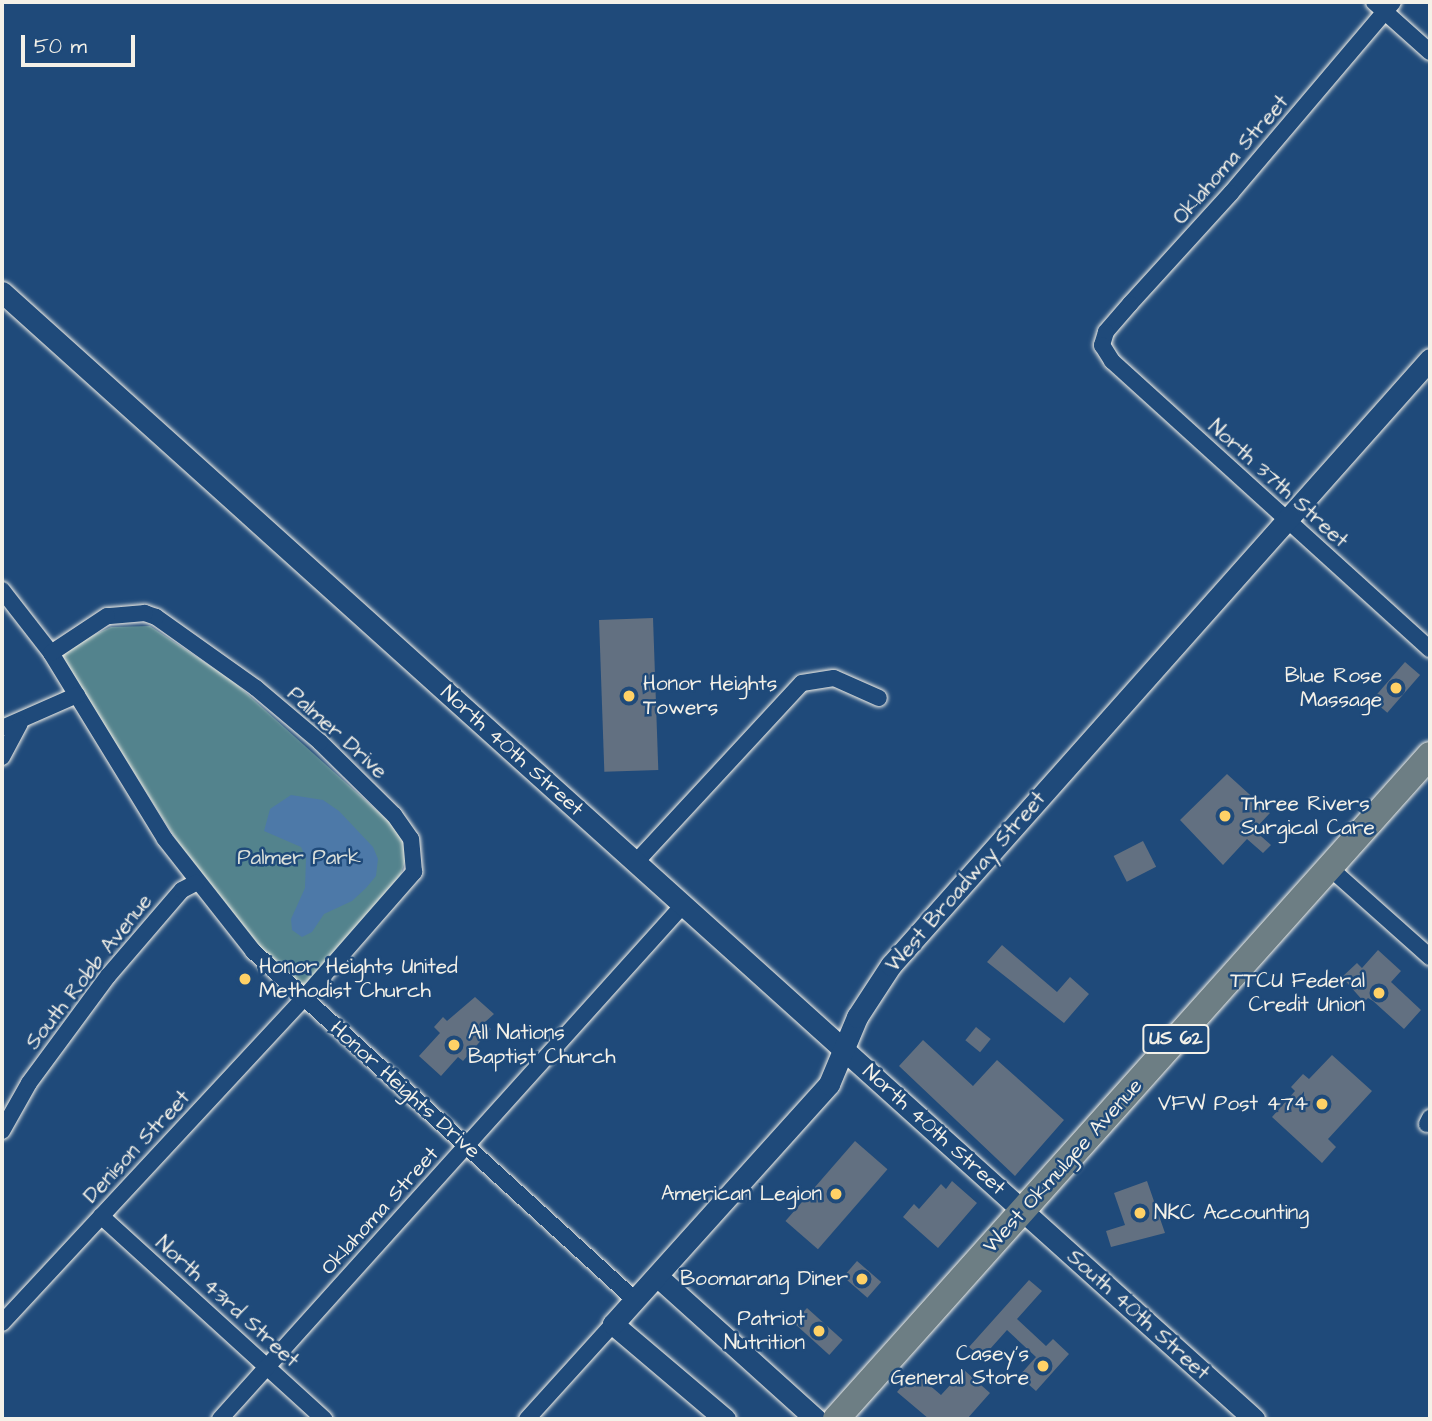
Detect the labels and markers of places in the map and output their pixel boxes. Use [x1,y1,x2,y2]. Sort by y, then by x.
place label: Blue Rose Massage [1285,663,1382,713]
place label: Honor Heights Towers [643,671,777,721]
marker: Blue Rose Massage [1388,680,1404,696]
marker: Honor Heights Towers [621,688,637,704]
place label: Three Rivers Surgical Care [1241,791,1375,841]
marker: Three Rivers Surgical Care [1215,806,1235,826]
place label: Honor Heights United Methodist Church [259,954,458,1004]
place label: TTCU Federal Credit Union [1230,968,1365,1018]
marker: Honor Heights United Methodist Church [237,971,253,987]
marker: TTCU Federal Credit Union [1371,985,1387,1001]
place label: All Nations Baptist Church [468,1020,616,1070]
marker: All Nations Baptist Church [446,1037,462,1053]
place label: VFW Post 474 [1158,1091,1308,1117]
marker: VFW Post 474 [1314,1096,1330,1112]
place label: American Legion [661,1181,822,1207]
marker: American Legion [828,1186,844,1202]
place label: NKC Accounting [1154,1200,1309,1226]
marker: NKC Accounting [1132,1205,1148,1221]
place label: Boomarang Diner [680,1266,848,1292]
marker: Boomarang Diner [854,1271,870,1287]
place label: Patriot Nutrition [724,1306,805,1356]
marker: Patriot Nutrition [811,1323,827,1339]
place label: Casey's General Store [891,1341,1029,1391]
marker: Casey's General Store [1035,1358,1051,1374]

